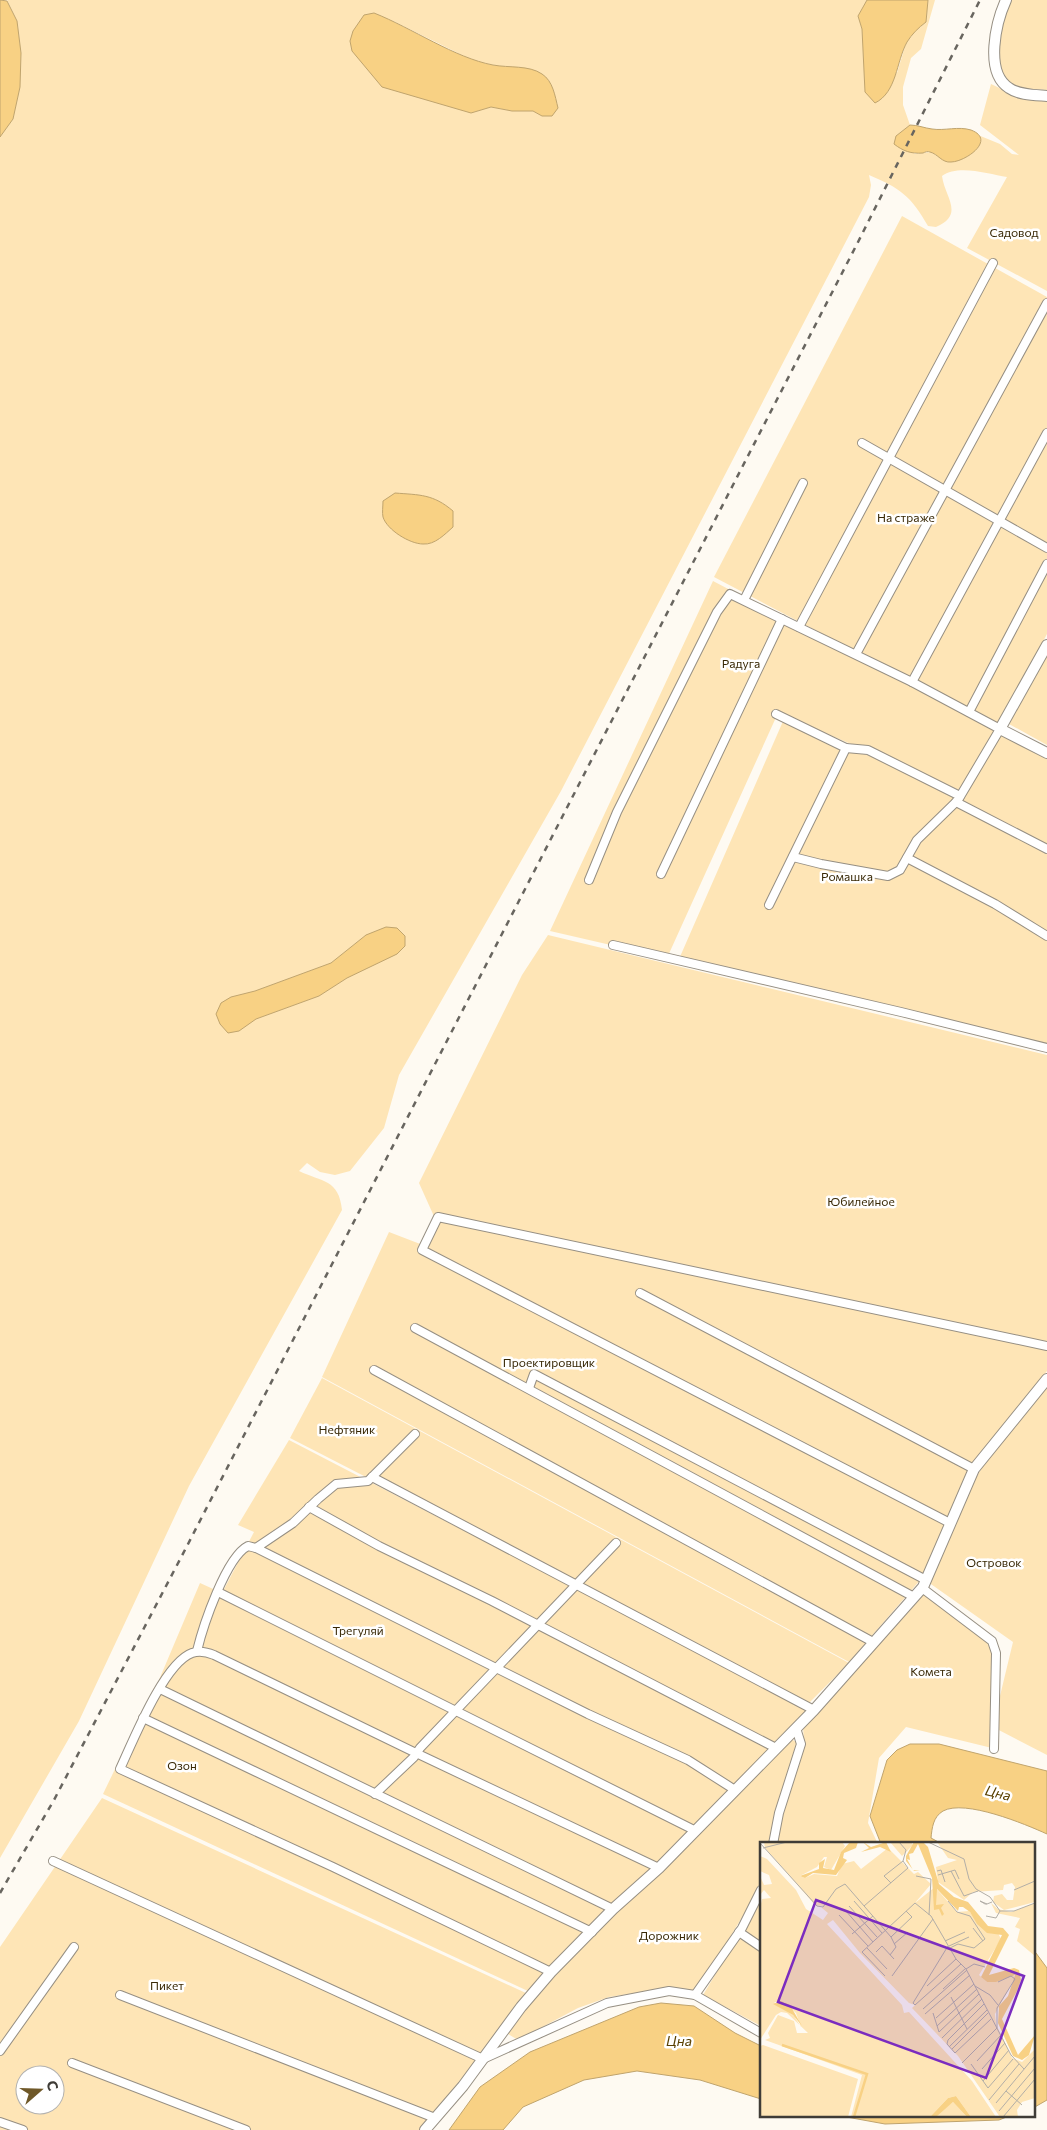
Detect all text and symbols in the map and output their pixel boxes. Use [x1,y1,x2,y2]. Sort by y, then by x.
park label: Садовод [989,225,1039,239]
park label: На страже [877,510,935,524]
park label: Радуга [722,656,760,670]
park label: Ромашка [821,869,873,883]
park label: Юбилейное [827,1194,895,1208]
park label: Проектировщик [503,1355,596,1369]
park label: Нефтяник [319,1422,376,1436]
park label: Островок [966,1555,1022,1569]
park label: Трегуляй [332,1623,384,1637]
park label: Комета [910,1664,952,1678]
park label: Озон [167,1758,197,1772]
water label: Цна [983,1781,1013,1804]
inset map [760,1842,1034,2118]
park label: Дорожник [639,1928,700,1942]
park label: Пикет [150,1978,184,1992]
water label: Цна [666,2032,692,2049]
north arrow [15,2065,65,2115]
text: С [43,2078,62,2093]

